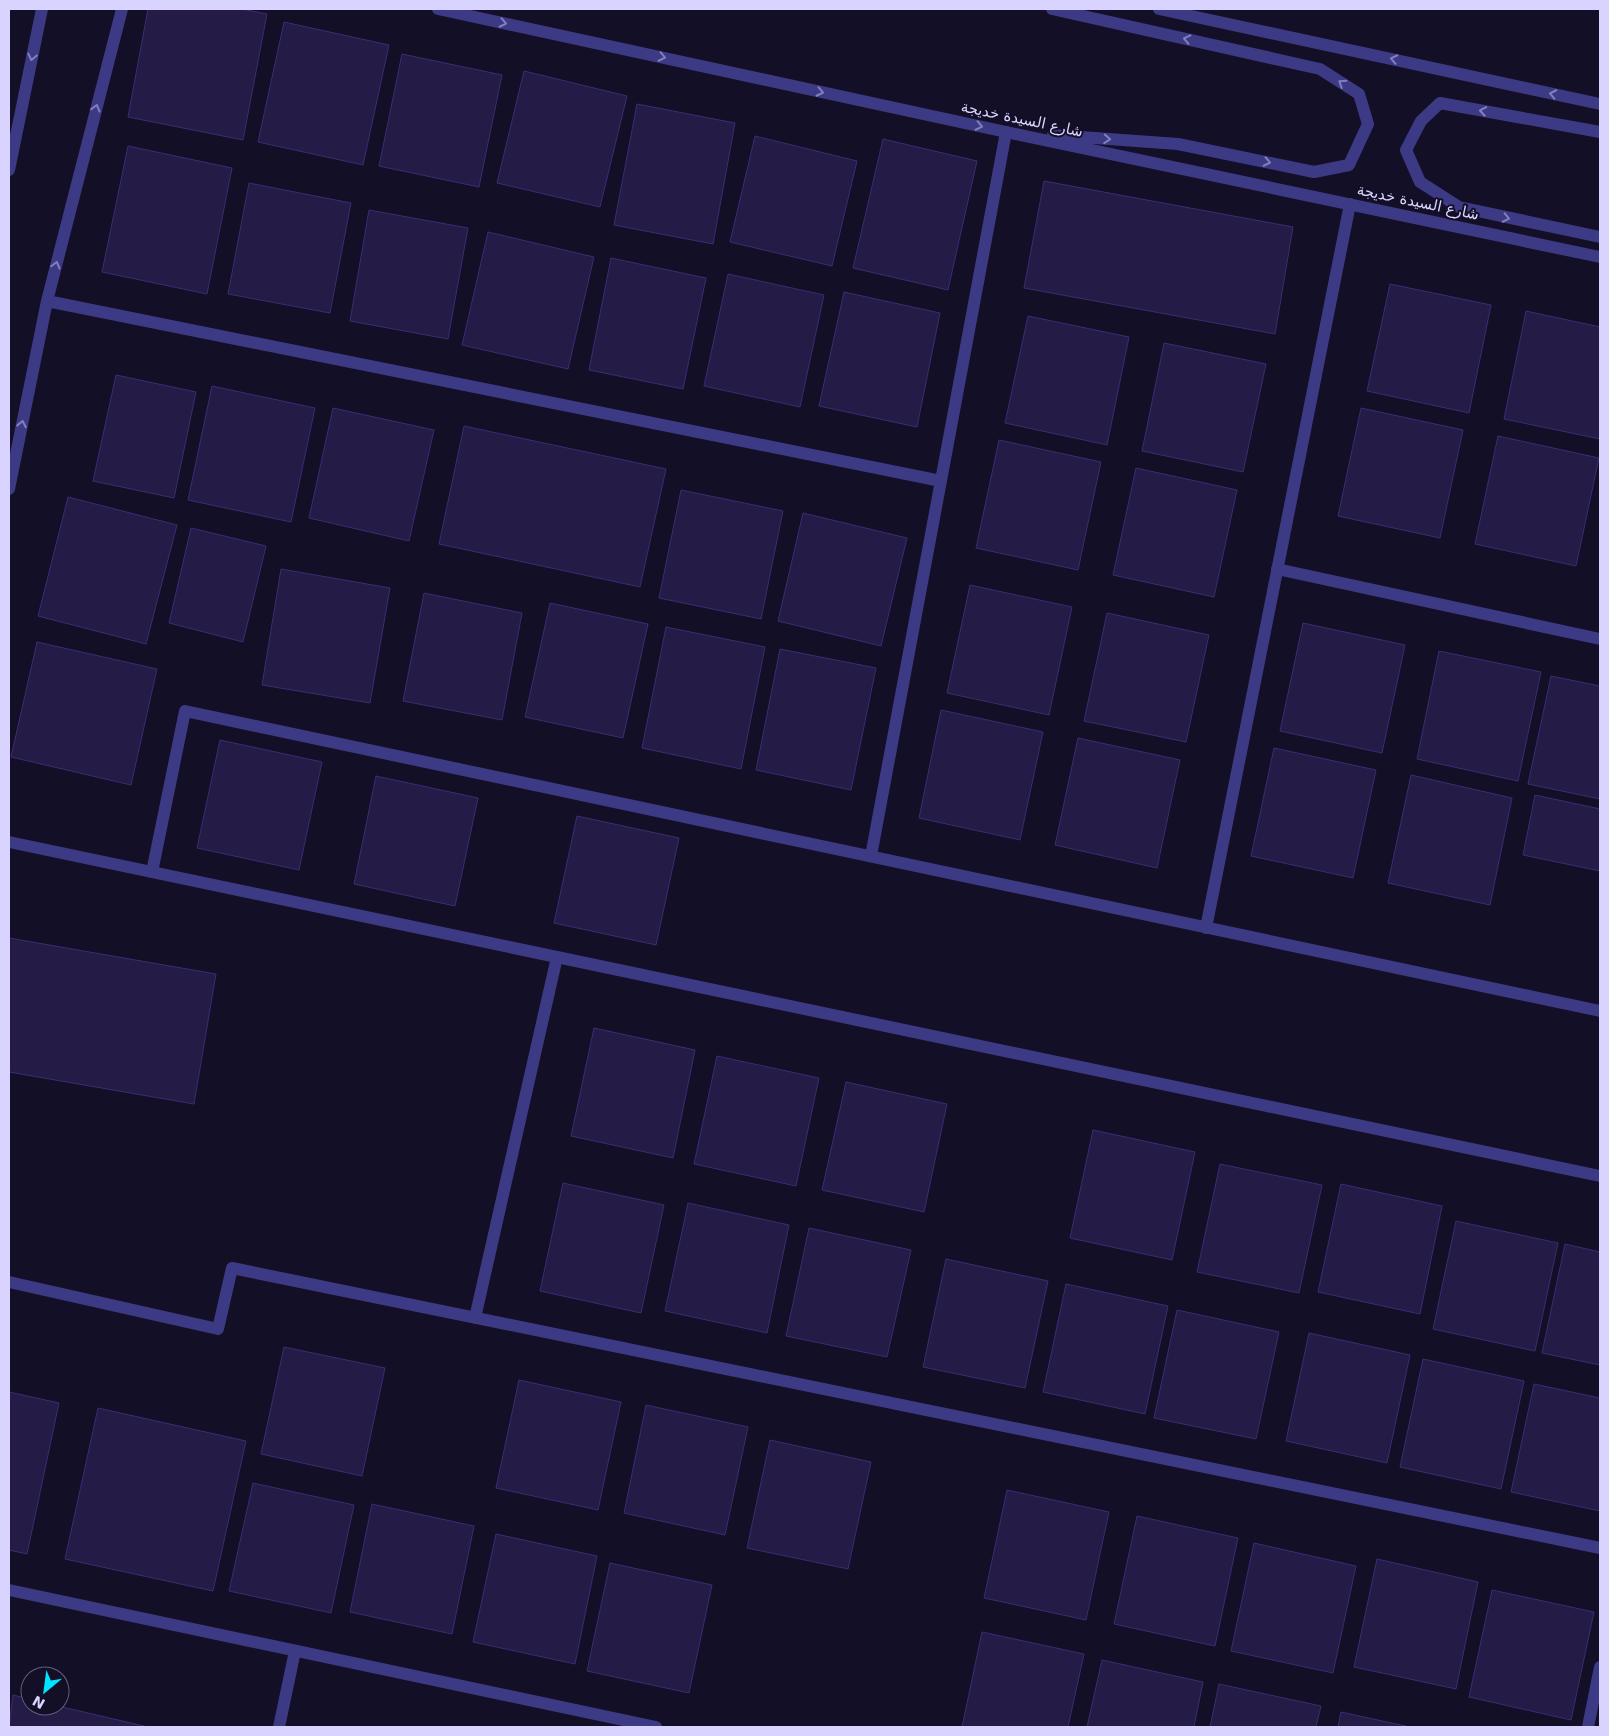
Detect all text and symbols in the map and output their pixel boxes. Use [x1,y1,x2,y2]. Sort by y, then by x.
one-way arrow [498,17,507,28]
one-way arrow [1183,34,1192,45]
one-way arrow [657,51,666,62]
one-way arrow [27,52,38,61]
one-way arrow [1389,55,1398,65]
one-way arrow [1339,80,1348,90]
one-way arrow [816,86,825,97]
one-way arrow [1548,89,1557,100]
street label: شارع السيدة خديجة [959,97,1085,141]
one-way arrow [91,105,101,113]
one-way arrow [1479,106,1488,116]
one-way arrow [975,120,984,131]
one-way arrow [1103,133,1111,144]
one-way arrow [1263,156,1272,167]
street label: شارع السيدة خديجة [1355,180,1481,224]
one-way arrow [1502,212,1511,222]
one-way arrow [50,261,61,270]
one-way arrow [16,420,27,429]
north arrow [20,1666,70,1716]
text: N [30,1693,48,1712]

